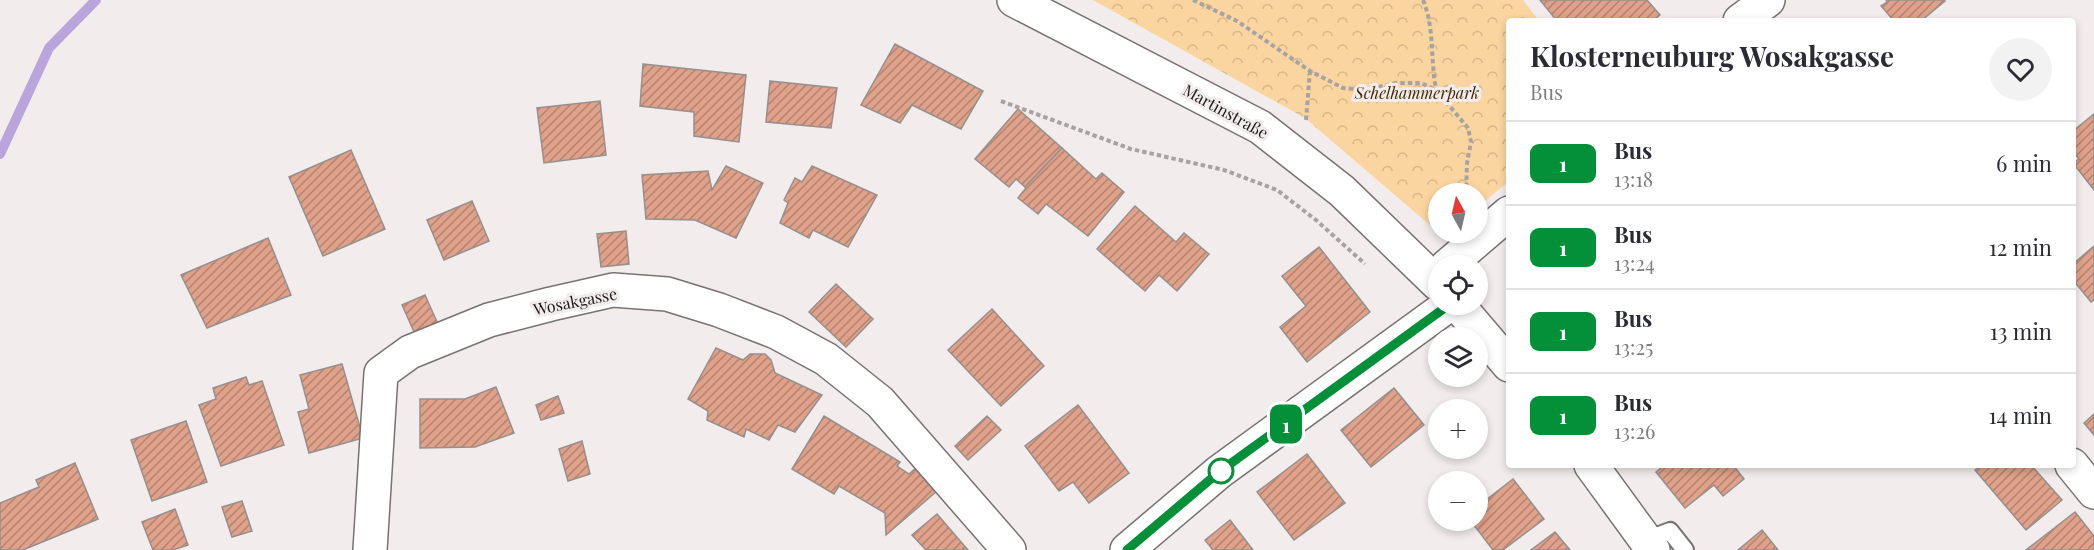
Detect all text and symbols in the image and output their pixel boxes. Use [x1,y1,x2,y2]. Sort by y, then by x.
text: Klosterneuburg Wosakgasse [1530,37,1894,74]
button: heart [1989,38,2052,101]
text: Bus [1530,78,1563,105]
street label: Martinstraße [1180,79,1272,143]
park label: Schelhammerpark [1354,82,1479,103]
text: Bus [1614,135,1652,165]
text: 6 min [1996,148,2052,178]
text: 1 [1559,149,1567,177]
text: 13:18 [1614,165,1653,192]
north arrow [1428,183,1488,243]
map controls [1428,183,1488,531]
text: Bus [1614,219,1652,249]
text: 12 min [1989,232,2052,262]
text: 1 [1559,233,1567,261]
text: 13:24 [1614,249,1655,276]
button: locate [1428,255,1488,315]
street label: Wosakgasse [530,283,619,320]
text: Bus [1614,303,1652,333]
text: 13 min [1990,316,2052,346]
text: 1 [1559,317,1567,345]
button: layers [1428,327,1488,387]
text: 13:25 [1614,333,1653,360]
text: Bus [1614,387,1652,417]
button: + [1428,399,1488,459]
text: 14 min [1988,400,2052,430]
text: 1 [1559,401,1567,429]
line badge: 1 [1266,404,1306,444]
text: 1 [1282,410,1290,438]
text: 13:26 [1614,417,1655,444]
unlabelled marker [1208,458,1234,484]
button: − [1428,471,1488,531]

